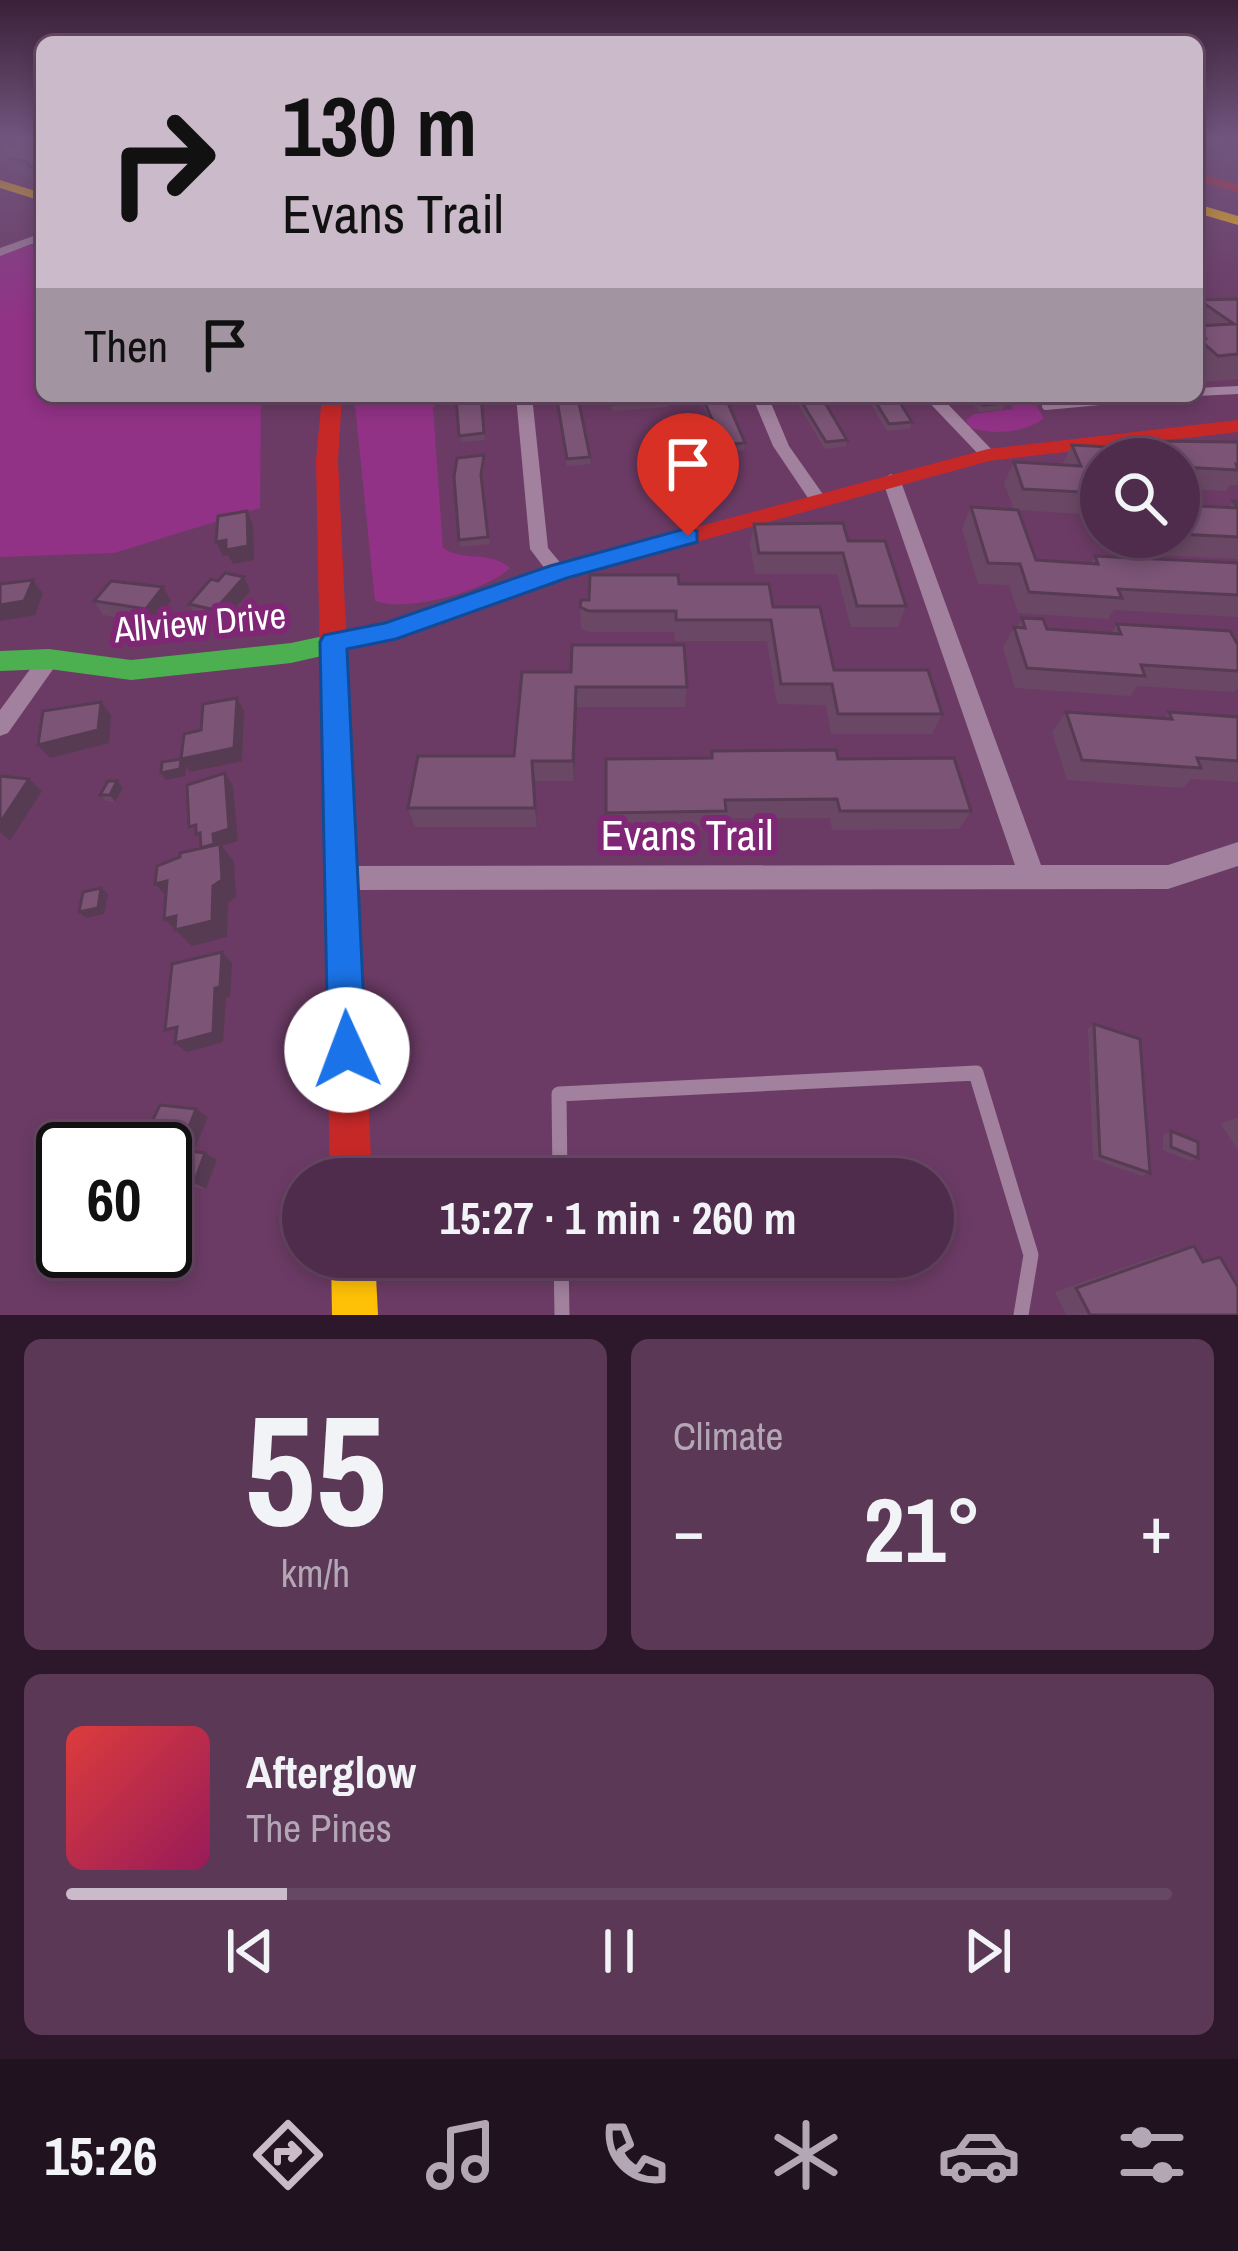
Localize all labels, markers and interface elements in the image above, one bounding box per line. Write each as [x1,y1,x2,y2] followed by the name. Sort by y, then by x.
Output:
[282,69,477,182] text: 130 m
[84,84,240,240] icon: right
[282,177,504,250] text: Evans Trail
[192,312,258,378] icon: arrive
[84,315,168,376] text: Then
[637,413,739,536] pin
[655,431,721,497] icon: arrive
[1080,438,1200,558] map controls
[1080,438,1200,558] button: search
[111,591,288,654] street label: Allview Drive
[601,807,773,863] street label: Evans Trail
[284,987,410,1113] position arrow
[36,1122,192,1278] speed limit sign: 60
[440,1187,796,1248] text: 15:27 · 1 min · 260 m
[244,1364,387,1574] text: 55
[673,1410,783,1462] text: Climate
[863,1469,982,1590] text: 21°
[673,1485,705,1574] text: −
[1140,1485,1172,1574] text: +
[281,1547,350,1599] text: km/h
[246,1741,416,1802] text: Afterglow
[246,1802,392,1854] text: The Pines
[217,1918,283,1984] icon: previous
[586,1918,652,1984] icon: pause
[955,1918,1021,1984] icon: next
[246,2113,330,2197] icon: directions
[419,2113,503,2197] icon: music
[592,2113,676,2197] icon: phone
[764,2113,848,2197] icon: climate
[937,2113,1021,2197] icon: car
[1110,2113,1194,2197] icon: filters
[44,2119,158,2192] text: 15:26

